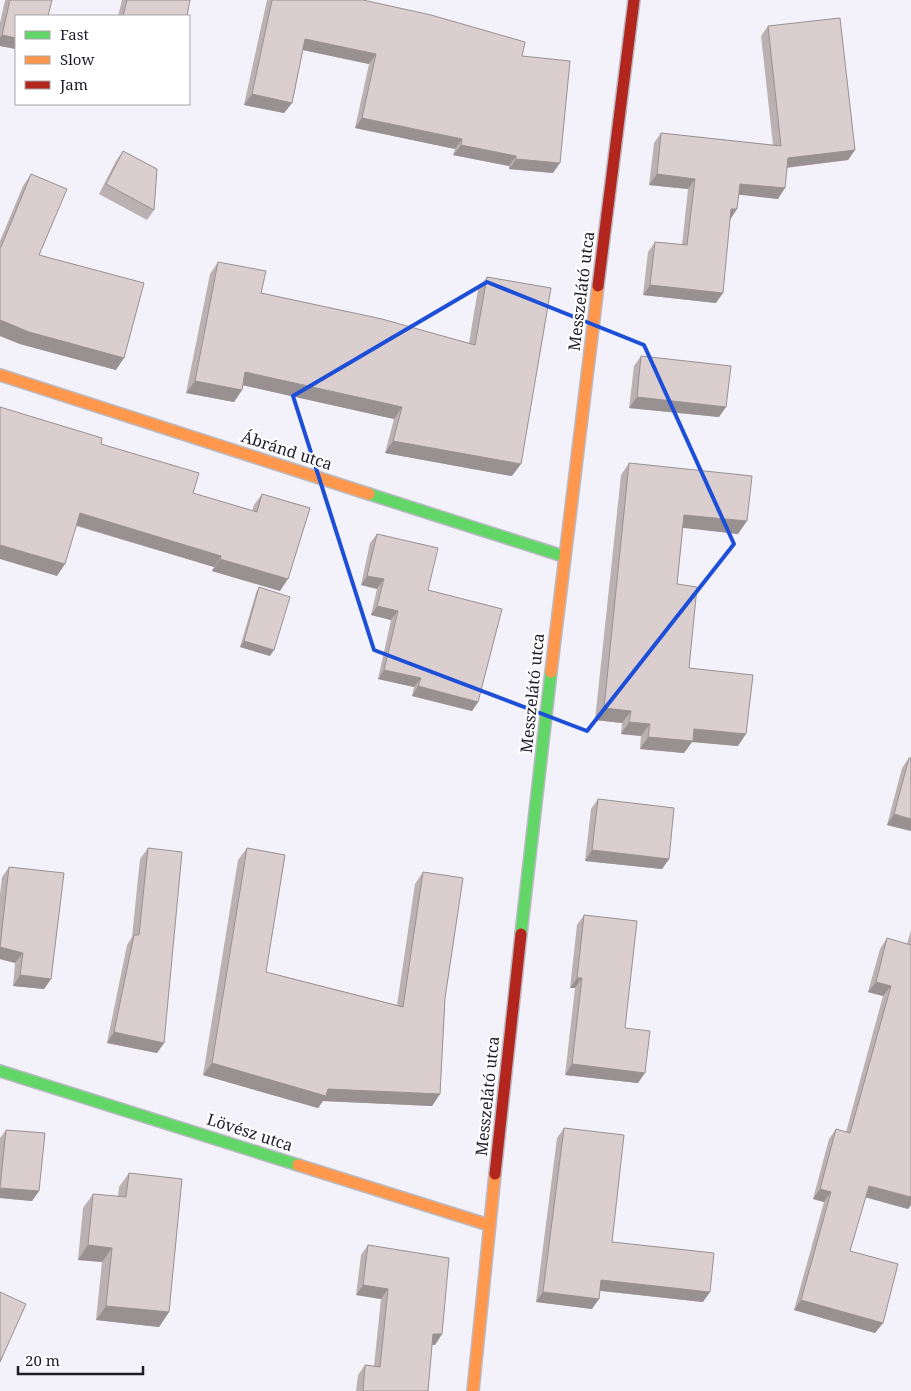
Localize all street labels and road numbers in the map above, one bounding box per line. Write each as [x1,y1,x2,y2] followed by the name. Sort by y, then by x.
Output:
[563,230,599,352] street label: Messzelátó utca
[239,425,335,475] street label: Ábránd utca
[515,632,549,754] street label: Messzelátó utca
[470,1035,504,1157] street label: Messzelátó utca
[204,1108,296,1156] street label: Lövész utca

